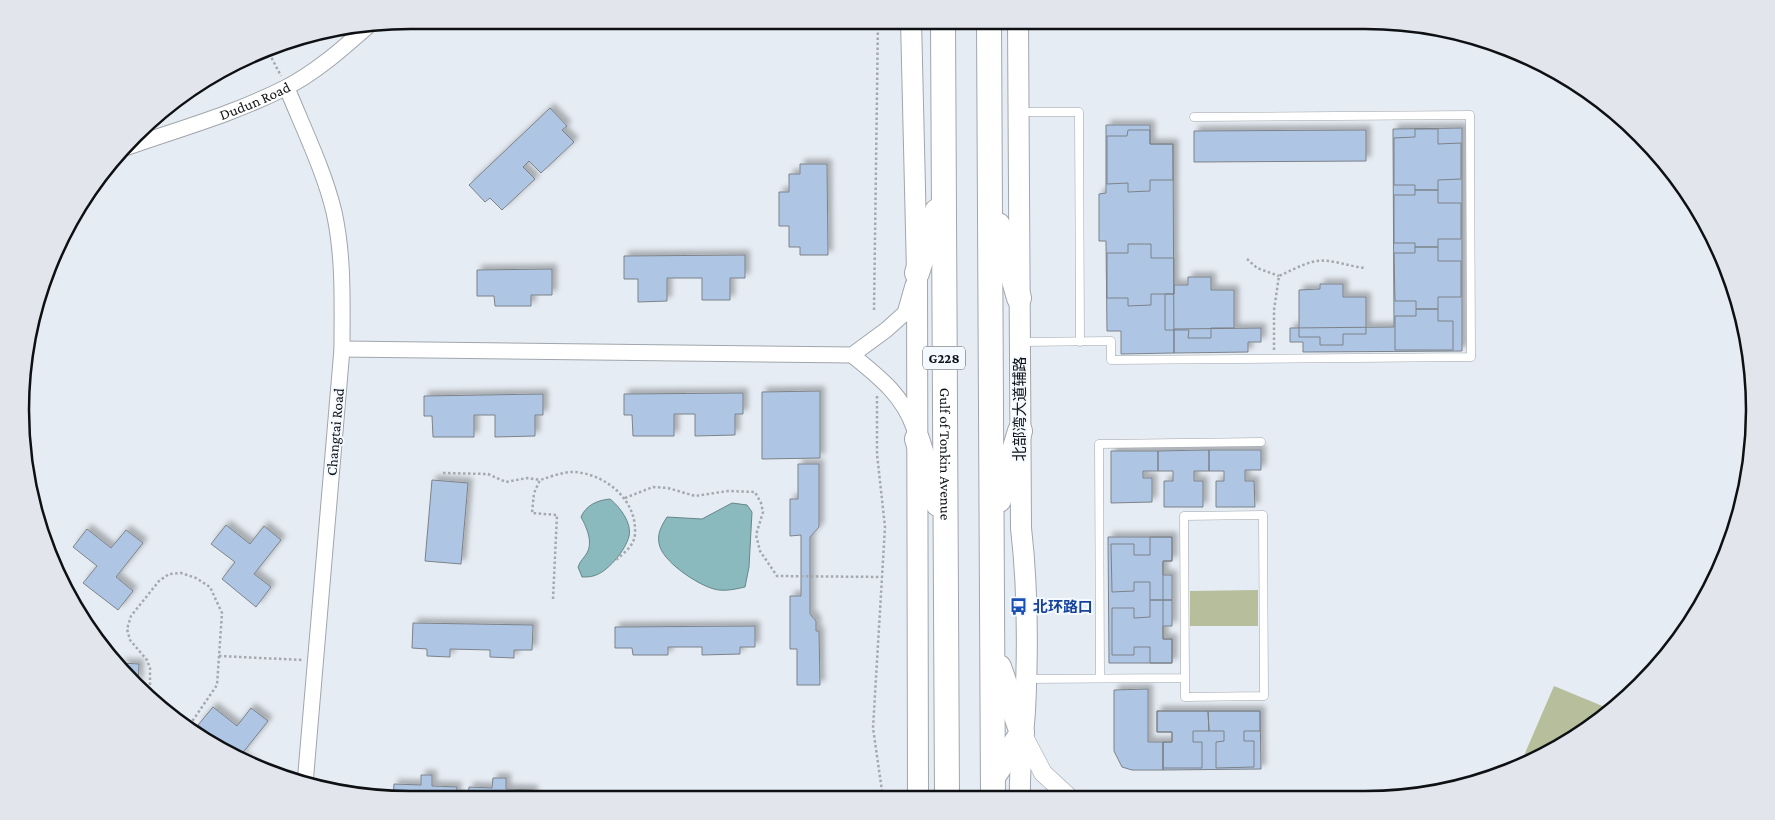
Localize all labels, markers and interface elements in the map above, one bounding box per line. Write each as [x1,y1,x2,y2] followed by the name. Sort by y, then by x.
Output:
[217,79,293,123] street label: Dudun Road
[923,346,965,369] road number: G228
[1011,356,1028,462] street label: 北部湾大道辅路
[323,387,348,477] street label: Changtai Road
[937,388,954,521] street label: Gulf of Tonkin Avenue
[1009,597,1029,617] bus stop icon: 北环路口
[1033,599,1093,615] place label: 北环路口

